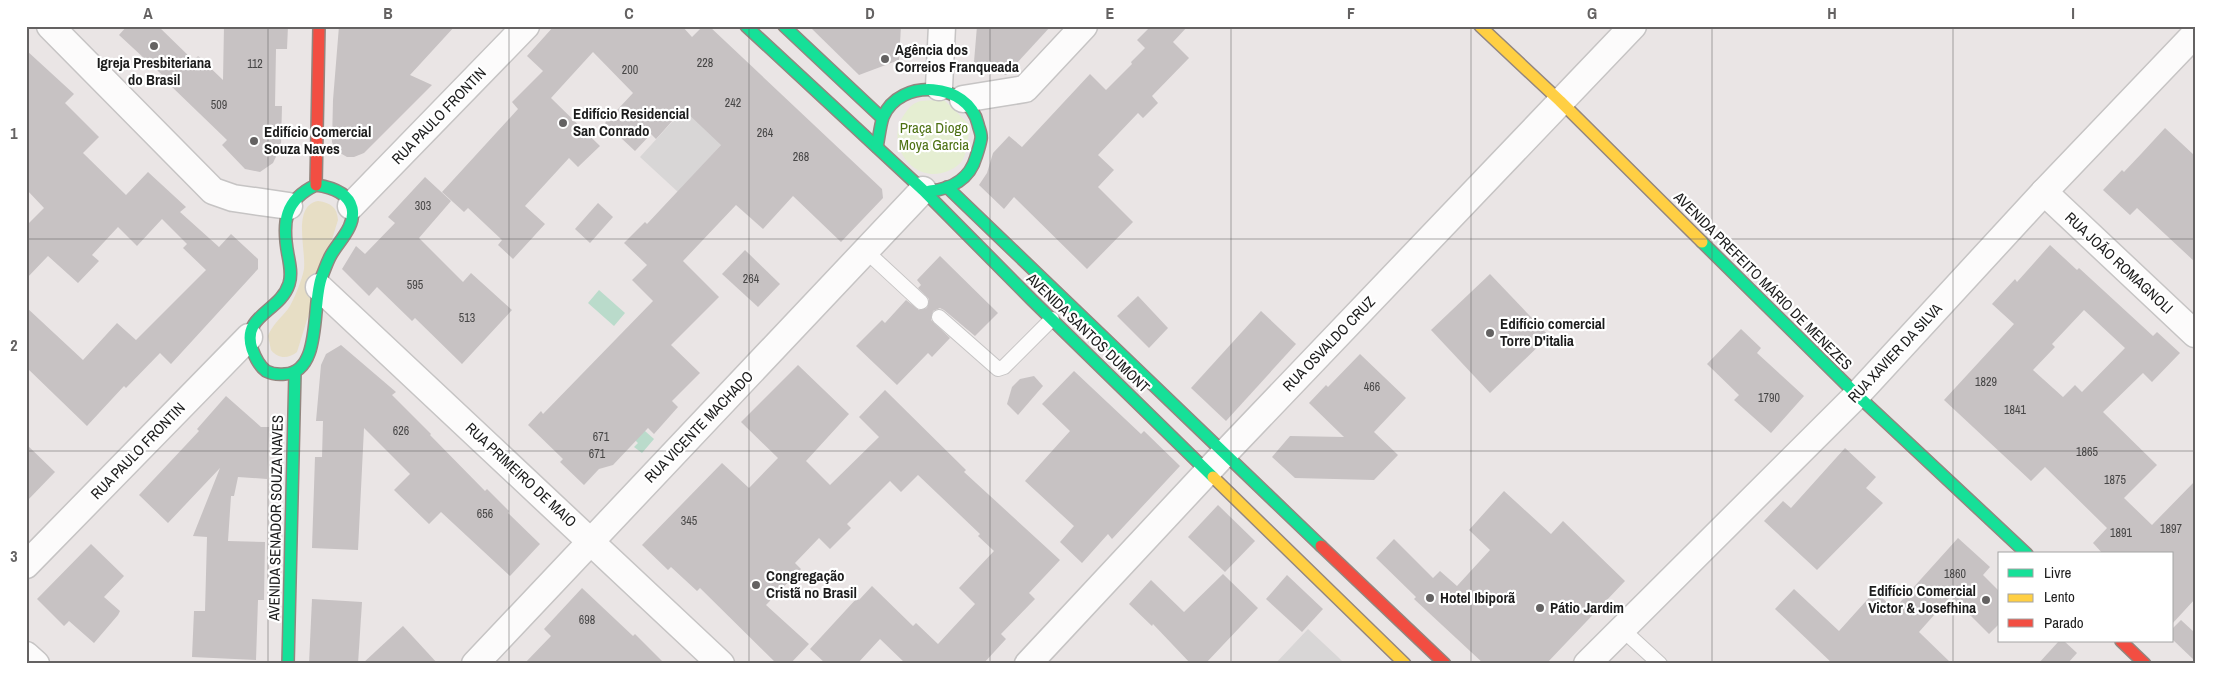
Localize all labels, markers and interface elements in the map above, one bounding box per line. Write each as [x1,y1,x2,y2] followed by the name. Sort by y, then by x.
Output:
[143,2,153,24] text: A
[383,2,393,24] text: B
[624,2,634,24] text: C
[865,2,875,24] text: D
[1106,2,1115,24] text: E
[1347,2,1355,24] text: F
[1587,2,1597,24] text: G
[1827,2,1837,24] text: H
[2071,2,2075,24] text: I
[895,39,1019,77] place label: Agência dos Correios Franqueada
[148,40,160,52] marker: Igreja Presbiteriana do Brasil
[97,52,211,90] place label: Igreja Presbiteriana do Brasil
[879,53,891,65] marker: Agência dos Correios Franqueada
[697,55,713,71] house number: 228
[247,56,263,72] house number: 112
[387,62,491,169] street label: RUA PAULO FRONTIN
[622,62,638,78] house number: 200
[725,95,741,111] house number: 242
[211,97,227,113] house number: 509
[573,103,689,141] place label: Edifício Residencial San Conrado
[557,117,569,129] marker: Edifício Residencial San Conrado
[899,117,969,155] park label: Praça Diogo Moya Garcia
[264,121,371,159] place label: Edifício Comercial Souza Naves
[10,122,18,144] text: 1
[757,125,774,141] house number: 264
[248,135,260,147] marker: Edifício Comercial Souza Naves
[793,149,809,165] house number: 268
[1669,186,1857,374] street label: AVENIDA PREFEITO MÁRIO DE MENEZES
[415,198,431,214] house number: 303
[2061,207,2178,318] street label: RUA JOÃO ROMAGNOLI
[1021,268,1155,397] street label: AVENIDA SANTOS DUMONT
[743,271,760,287] house number: 264
[407,277,424,293] house number: 595
[1278,291,1380,396] street label: RUA OSVALDO CRUZ
[1843,298,1947,407] street label: RUA XAVIER DA SILVA
[459,310,475,326] house number: 513
[1500,313,1605,351] place label: Edifício comercial Torre D'italia
[1484,327,1496,339] marker: Edifício comercial Torre D'italia
[10,334,18,356] text: 2
[640,366,758,487] street label: RUA VICENTE MACHADO
[1975,374,1997,390] house number: 1829
[1364,379,1380,395] house number: 466
[1758,390,1780,406] house number: 1790
[86,397,190,504] street label: RUA PAULO FRONTIN
[2004,402,2026,418] house number: 1841
[263,415,288,622] street label: AVENIDA SENADOR SOUZA NAVES
[461,418,581,532] street label: RUA PRIMEIRO DE MAIO
[393,423,409,439] house number: 626
[593,429,610,445] house number: 671
[2076,444,2098,460] house number: 1865
[589,446,606,462] house number: 671
[2104,472,2126,488] house number: 1875
[477,506,493,522] house number: 656
[681,513,698,529] house number: 345
[2160,521,2182,537] house number: 1897
[2110,525,2132,541] house number: 1891
[10,545,18,567] text: 3
[1998,552,2174,642] legend
[2044,562,2072,583] text: Livre
[766,565,857,603] place label: Congregação Cristã no Brasil
[1944,566,1966,582] house number: 1860
[750,579,762,591] marker: Congregação Cristã no Brasil
[1868,580,1976,618] place label: Edifício Comercial Victor & Josefhina
[2044,586,2075,607] text: Lento
[1440,587,1515,608] place label: Hotel Ibiporã
[1424,592,1436,604] marker: Hotel Ibiporã
[1980,594,1992,606] marker: Edifício Comercial Victor & Josefhina
[1550,597,1624,618] place label: Pátio Jardim
[1534,602,1546,614] marker: Pátio Jardim
[579,612,595,628] house number: 698
[2044,612,2084,633] text: Parado

